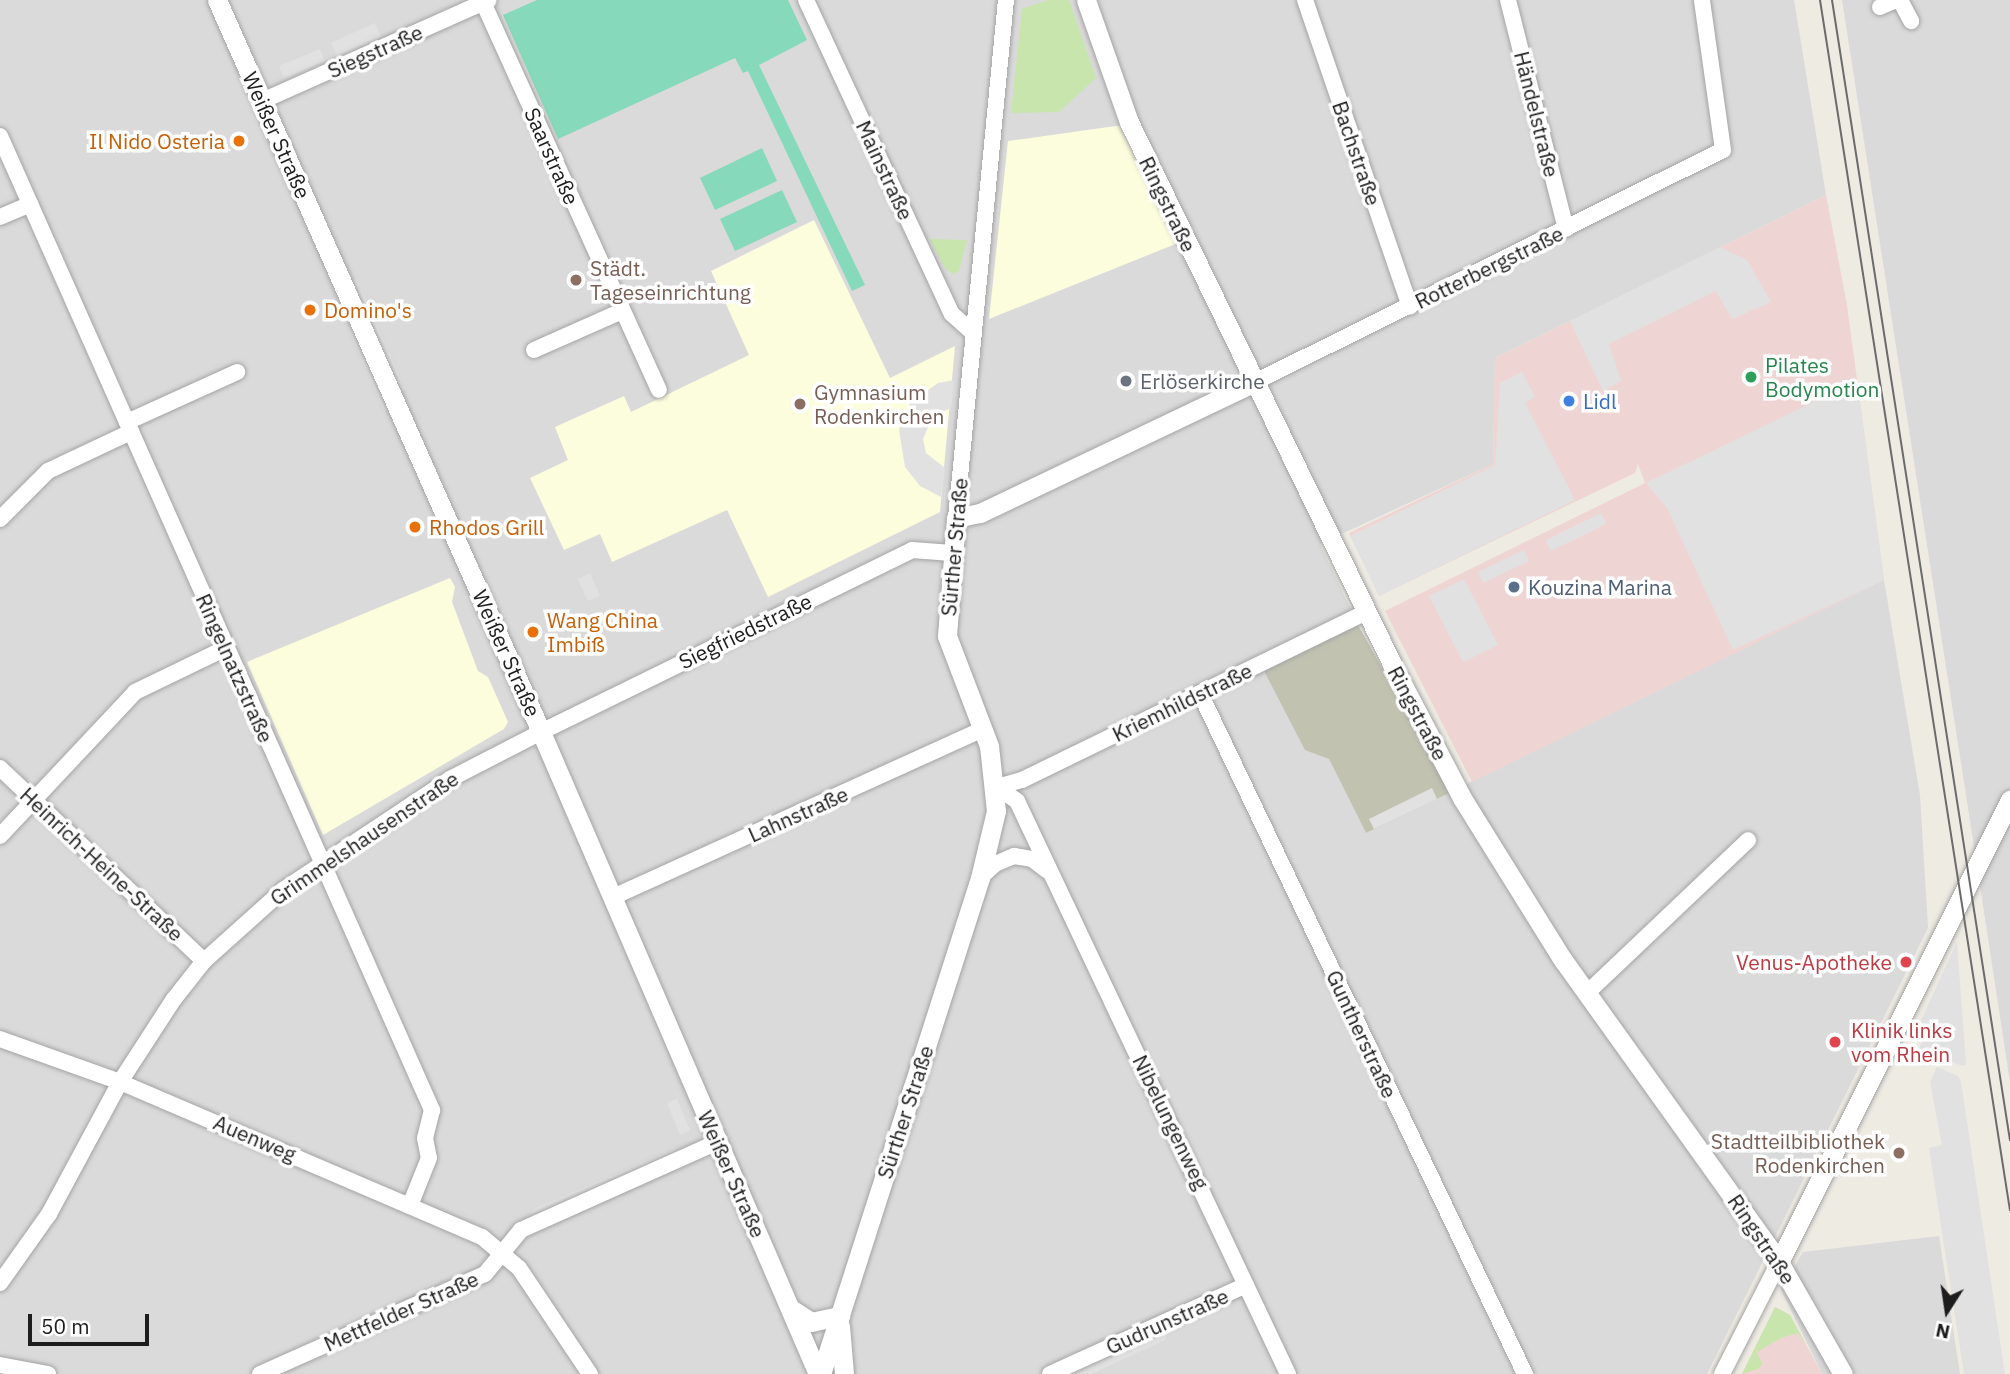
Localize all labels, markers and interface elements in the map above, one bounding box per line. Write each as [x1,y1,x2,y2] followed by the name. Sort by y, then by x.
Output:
[324,19,426,83] street label: Siegstraße
[1509,49,1565,179] street label: Händelstraße
[238,68,316,202] street label: Weißer Straße
[1327,98,1387,208] street label: Bachstraße
[519,104,585,208] street label: Saarstraße
[851,116,919,224] street label: Mainstraße
[89,128,225,154] place label: Il Nido Osteria
[231,133,247,149] marker: Il Nido Osteria
[1134,152,1202,256] street label: Ringstraße
[1411,220,1567,314] street label: Rotterbergstraße
[590,255,751,305] place label: Städt. Tageseinrichtung
[568,272,584,288] marker: Städt. Tageseinrichtung
[324,297,412,323] place label: Domino's
[302,302,318,318] marker: Domino's
[1765,352,1880,402] place label: Pilates Bodymotion
[1140,368,1265,394] place label: Erlöserkirche
[1743,369,1759,385] marker: Pilates Bodymotion
[1118,373,1134,389] marker: Erlöserkirche
[814,379,944,429] place label: Gymnasium Rodenkirchen
[1583,388,1617,414] place label: Lidl
[1561,393,1577,409] marker: Lidl
[792,396,808,412] marker: Gymnasium Rodenkirchen
[935,477,973,617] street label: Sürther Straße
[429,514,544,540] place label: Rhodos Grill
[407,519,423,535] marker: Rhodos Grill
[1528,574,1672,600] place label: Kouzina Marina
[1506,579,1522,595] marker: Kouzina Marina
[468,586,546,720] street label: Weißer Straße
[674,588,816,674] street label: Siegfriedstraße
[191,590,279,746] street label: Ringelnatzstraße
[547,607,658,657] place label: Wang China Imbiß
[525,624,541,640] marker: Wang China Imbiß
[1108,657,1256,747] street label: Kriemhildstraße
[1383,662,1453,764] street label: Ringstraße
[265,766,463,910] street label: Grimmelshausenstraße
[744,781,852,847] street label: Lahnstraße
[15,782,189,946] street label: Heinrich-Heine-Straße
[1736,949,1892,975] place label: Venus-Apotheke
[1898,954,1914,970] marker: Venus-Apotheke
[1321,966,1403,1102] street label: Guntherstraße
[1851,1017,1952,1067] place label: Klinik links vom Rhein
[1825,1032,1845,1052] marker: Klinik links vom Rhein
[872,1042,938,1182] street label: Sürther Straße
[1128,1051,1214,1193] street label: Nibelungenweg
[693,1107,771,1241] street label: Weißer Straße
[210,1109,300,1167] street label: Auenweg
[1711,1128,1885,1178] place label: Stadtteilbibliothek Rodenkirchen
[1891,1145,1907,1161] marker: Stadtteilbibliothek Rodenkirchen
[1723,1189,1801,1289] street label: Ringstraße
[320,1266,482,1356] street label: Mettfelder Straße
[1912,1276,1982,1346] north arrow
[1102,1283,1232,1359] street label: Gudrunstraße
[32,1300,152,1344] scale bar
[41,1312,90,1340] text: 50 m
[1933,1318,1952,1345] text: N

